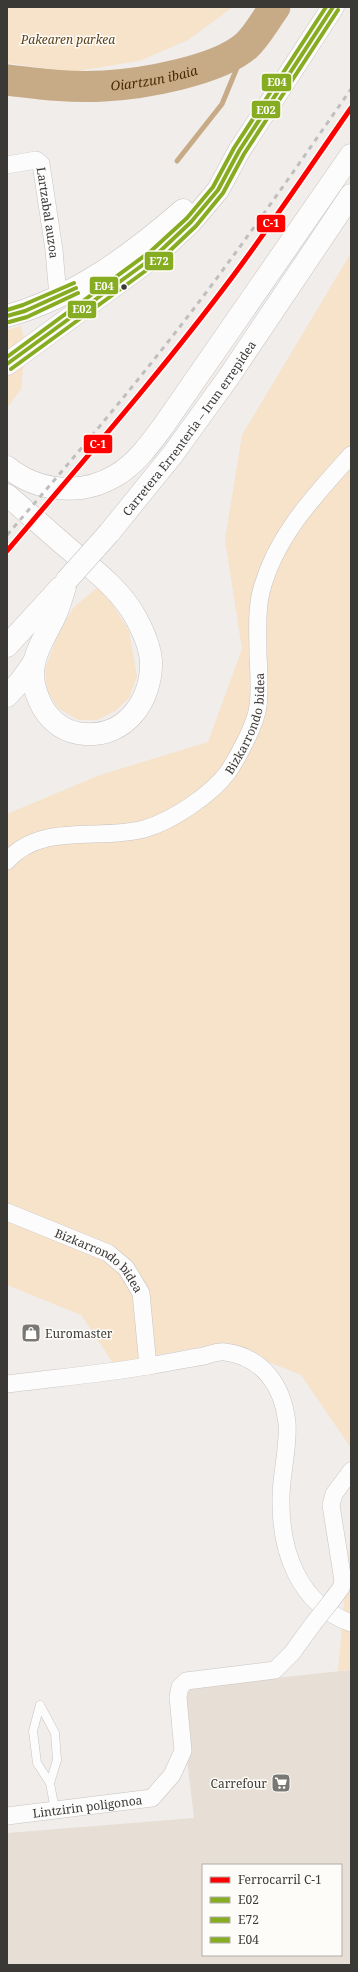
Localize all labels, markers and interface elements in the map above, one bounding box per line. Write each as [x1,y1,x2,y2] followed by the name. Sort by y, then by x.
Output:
[20,31,115,48] park label: Pakearen parkea
[110,61,200,95] water label: Oiartzun ibaia
[261,73,292,92] line badge: E04
[267,74,287,89] text: E04
[251,100,281,119] line badge: E02
[256,102,276,117] text: E02
[33,166,63,259] street label: Lartzabal auzoa
[256,214,286,233] line badge: C-1
[263,215,279,230] text: C-1
[144,251,174,271] line badge: E72
[149,253,169,268] text: E72
[89,276,119,295] line badge: E04
[94,278,114,293] text: E04
[119,282,129,292] unlabelled marker
[67,300,97,319] line badge: E02
[72,301,92,316] text: E02
[118,337,260,519] street label: Carretera Errenteria – Irun errepidea
[83,434,113,454] line badge: C-1
[90,436,106,451] text: C-1
[220,672,268,777] street label: Bizkarrondo bidea
[53,1224,147,1296] street label: Bizkarrondo bidea
[20,1322,42,1344] shop icon: Euromaster
[45,1325,113,1342] place label: Euromaster
[270,1772,292,1794] supermarket icon: Carrefour
[211,1775,267,1792] place label: Carrefour
[32,1791,143,1821] street label: Lintzirin poligonoa
[202,1864,342,1956] legend
[238,1871,322,1888] text: Ferrocarril C-1
[238,1891,259,1908] text: E02
[238,1911,259,1928] text: E72
[238,1931,259,1948] text: E04

